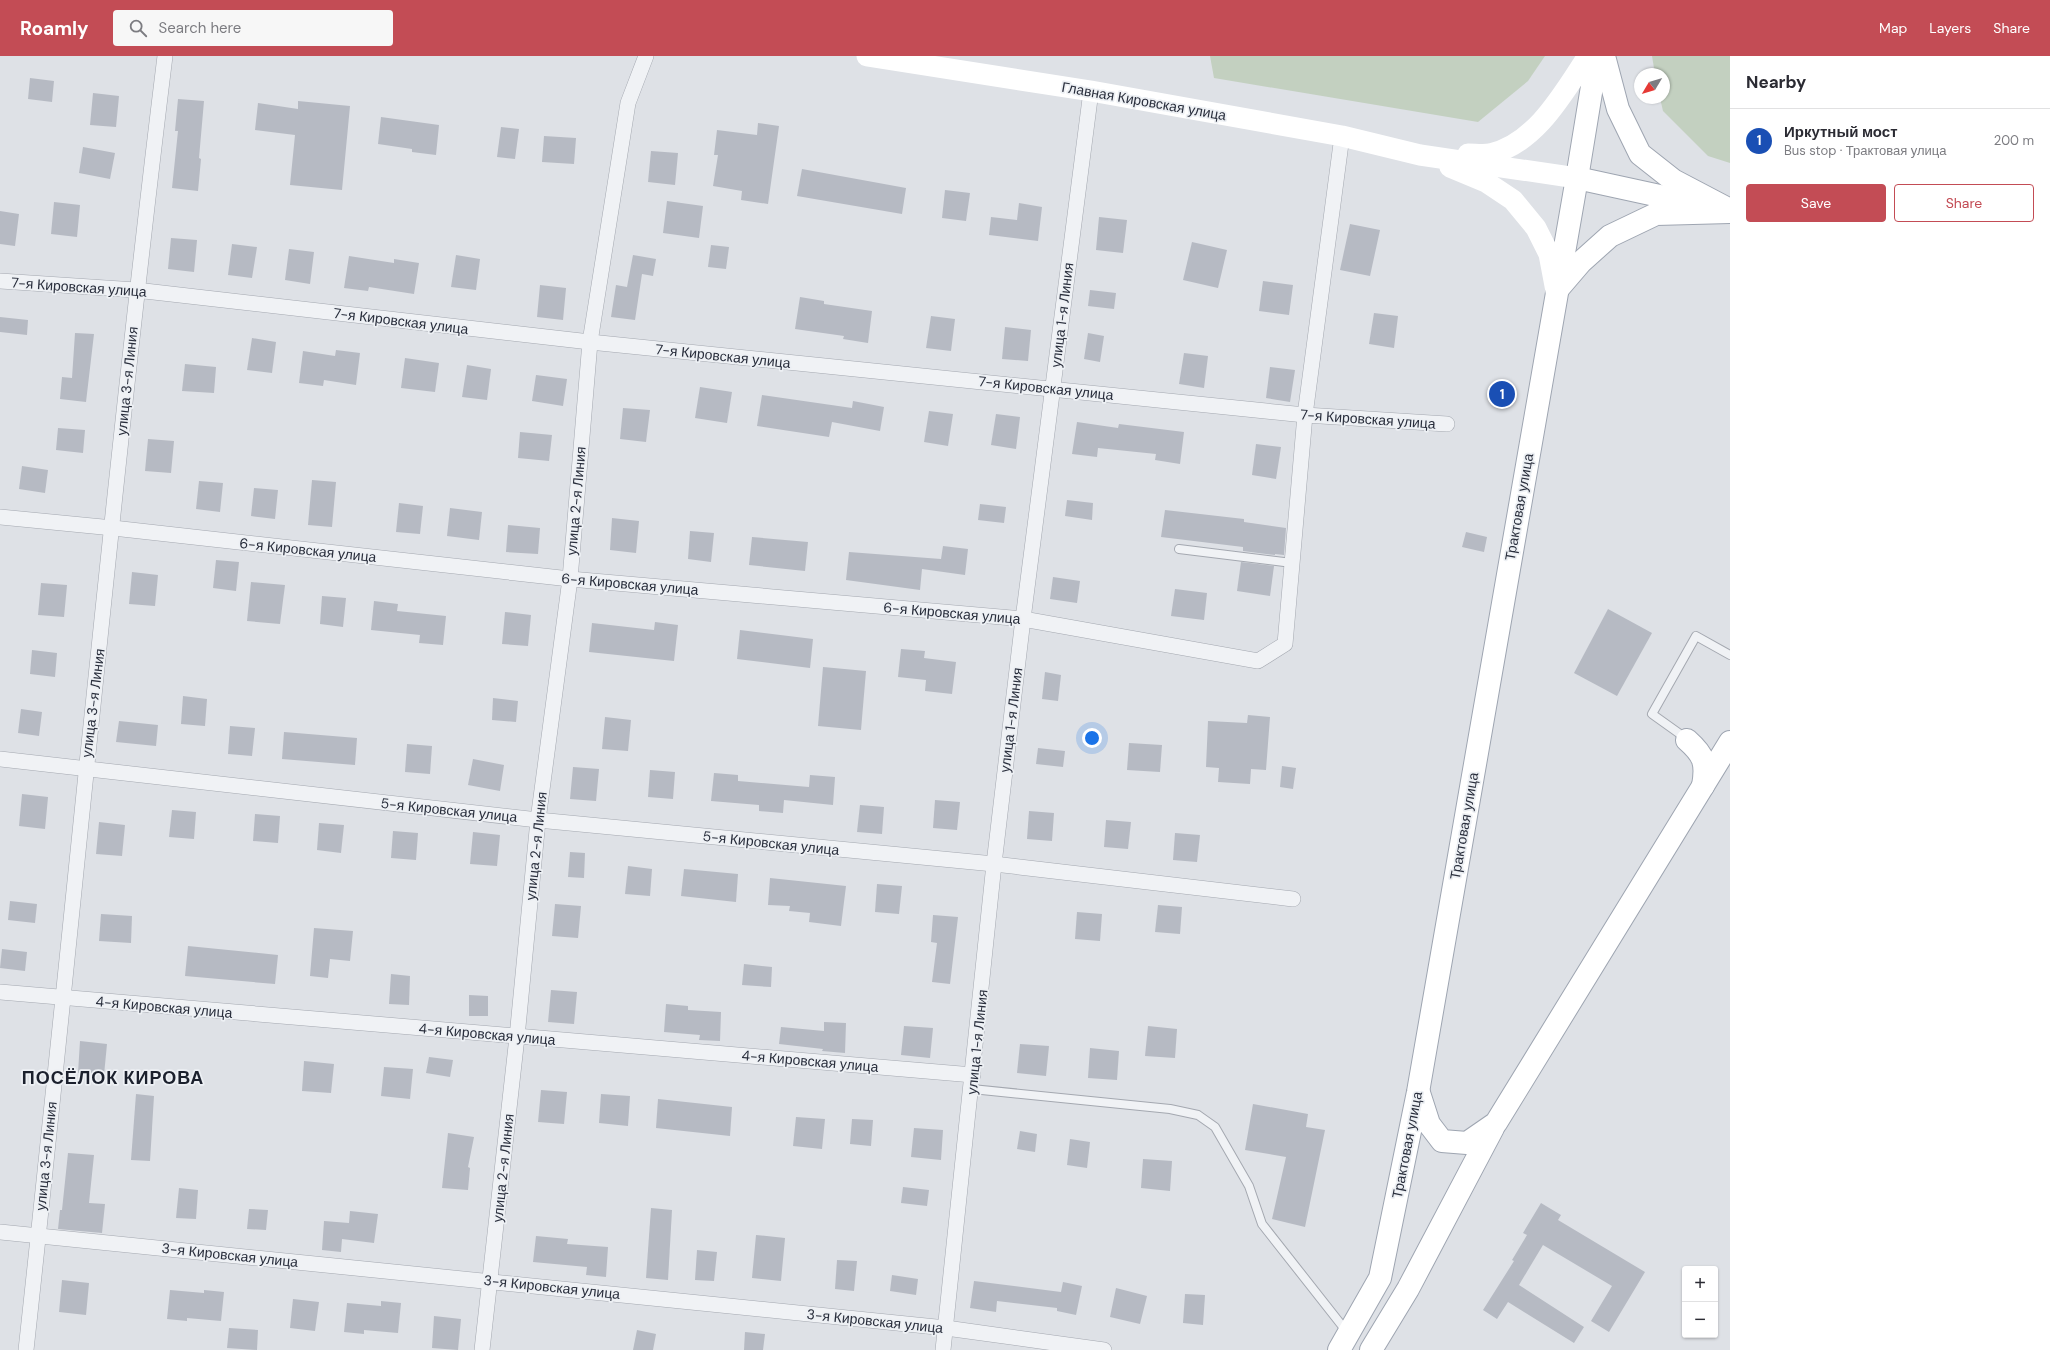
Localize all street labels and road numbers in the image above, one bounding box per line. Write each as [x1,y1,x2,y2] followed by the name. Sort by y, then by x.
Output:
[1060,78,1228,124] street label: Главная Кировская улица
[1047,261,1077,369] street label: улица 1-я Линия
[11,273,148,301] street label: 7-я Кировская улица
[333,304,470,338] street label: 7-я Кировская улица
[112,326,142,436] street label: улица 3-я Линия
[655,340,792,372] street label: 7-я Кировская улица
[978,372,1115,404] street label: 7-я Кировская улица
[1300,405,1437,433] street label: 7-я Кировская улица
[562,446,590,556] street label: улица 2-я Линия
[1501,452,1537,562] street label: Трактовая улица
[239,534,378,566] street label: 6-я Кировская улица
[561,569,699,599] street label: 6-я Кировская улица
[883,598,1021,628] street label: 6-я Кировская улица
[77,648,109,758] street label: улица 3-я Линия
[996,666,1026,774] street label: улица 1-я Линия
[1446,771,1482,881] street label: Трактовая улица
[521,791,551,901] street label: улица 2-я Линия
[380,794,518,826] street label: 5-я Кировская улица
[702,827,840,859] street label: 5-я Кировская улица
[963,989,991,1095] street label: улица 1-я Линия
[95,992,233,1022] street label: 4-я Кировская улица
[418,1019,556,1049] street label: 4-я Кировская улица
[741,1046,879,1076] street label: 4-я Кировская улица
[1388,1090,1426,1200] street label: Трактовая улица
[31,1101,61,1211] street label: улица 3-я Линия
[488,1113,518,1223] street label: улица 2-я Линия
[161,1239,299,1271] street label: 3-я Кировская улица
[483,1271,621,1303] street label: 3-я Кировская улица
[806,1305,944,1337] street label: 3-я Кировская улица

